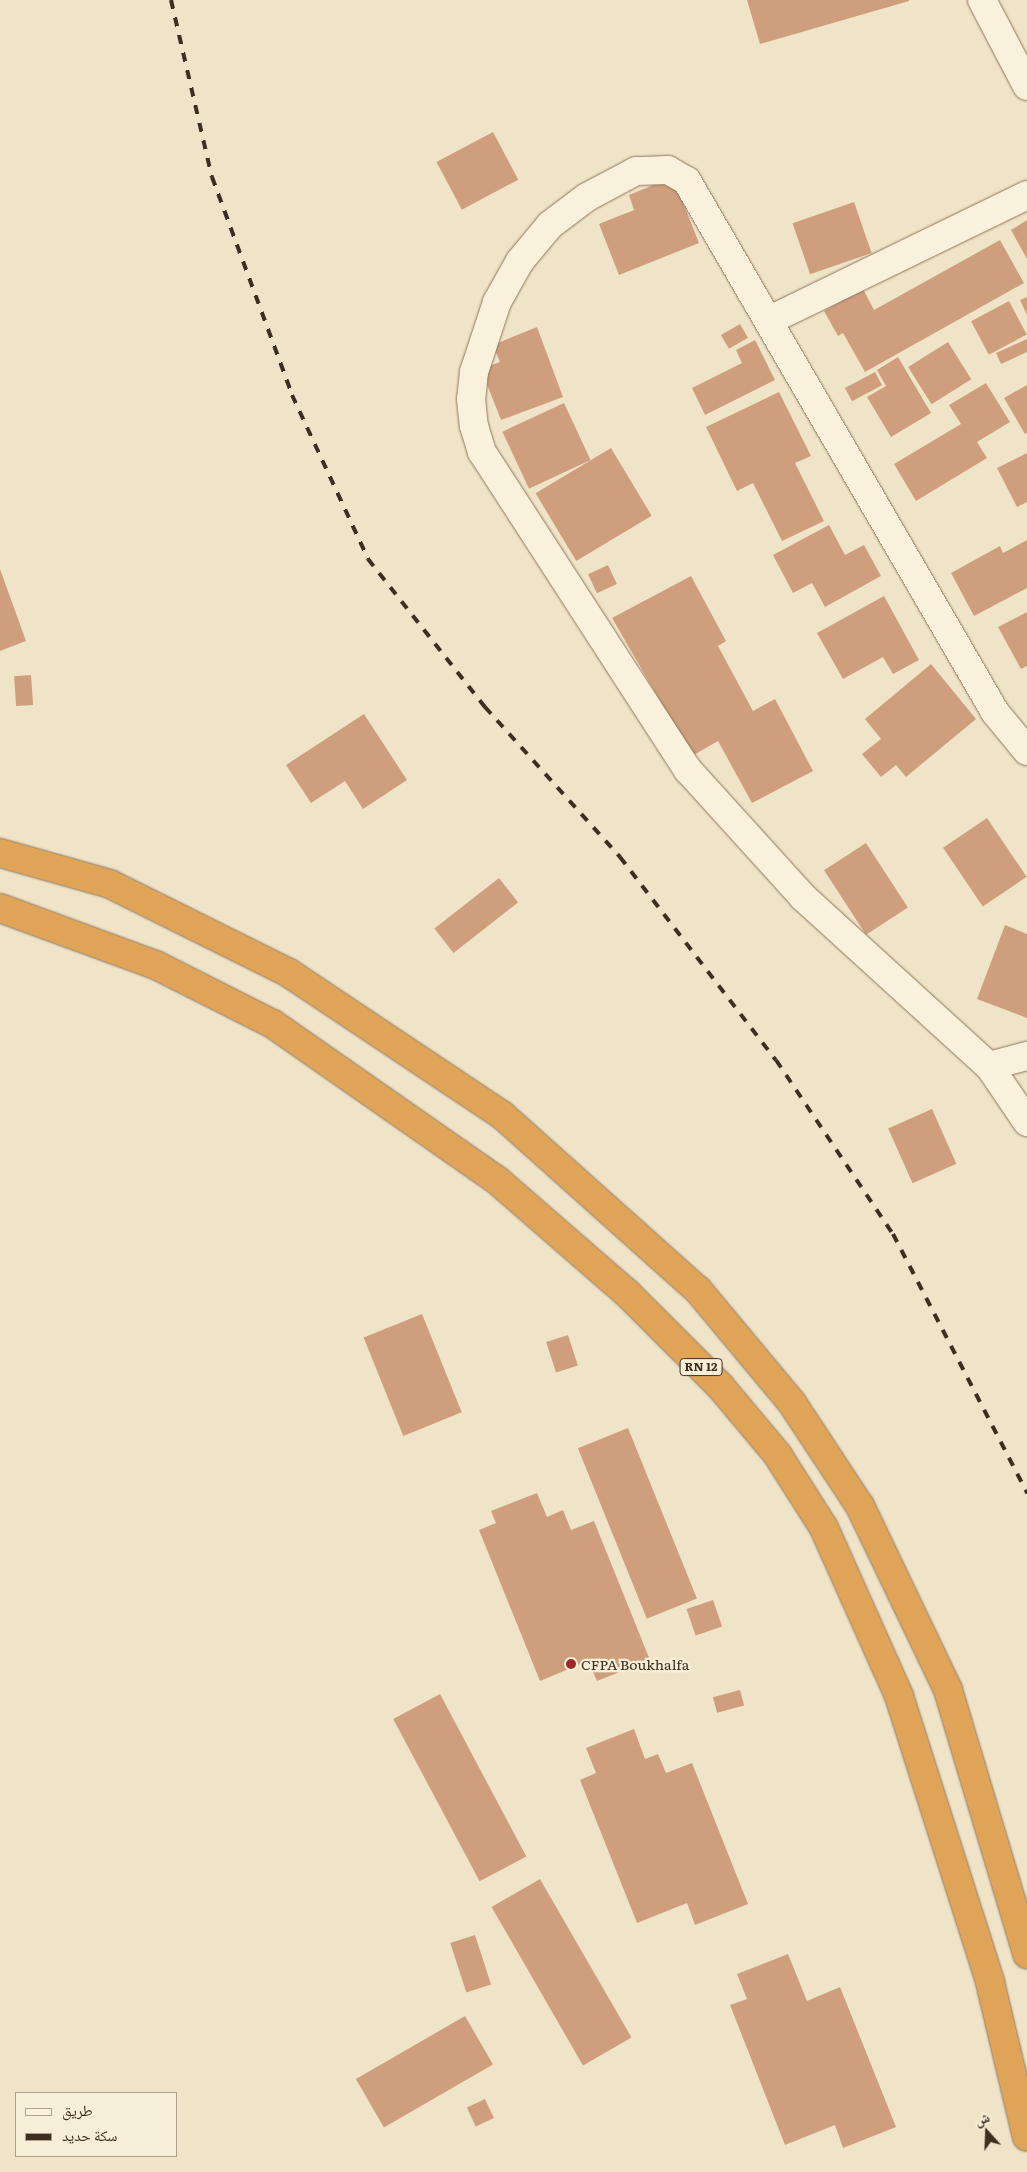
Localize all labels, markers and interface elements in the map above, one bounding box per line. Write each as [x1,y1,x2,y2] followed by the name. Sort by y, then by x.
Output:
[678,1358,724,1376] road number: RN 12
[581,1656,689,1672] place label: CFPA Boukhalfa
[565,1658,577,1670] marker: CFPA Boukhalfa
[15,2092,178,2157] legend
[62,2098,93,2121] text: طريق
[971,2106,992,2130] text: ش
[962,2107,1012,2157] north arrow
[62,2123,117,2146] text: سكة حديد

